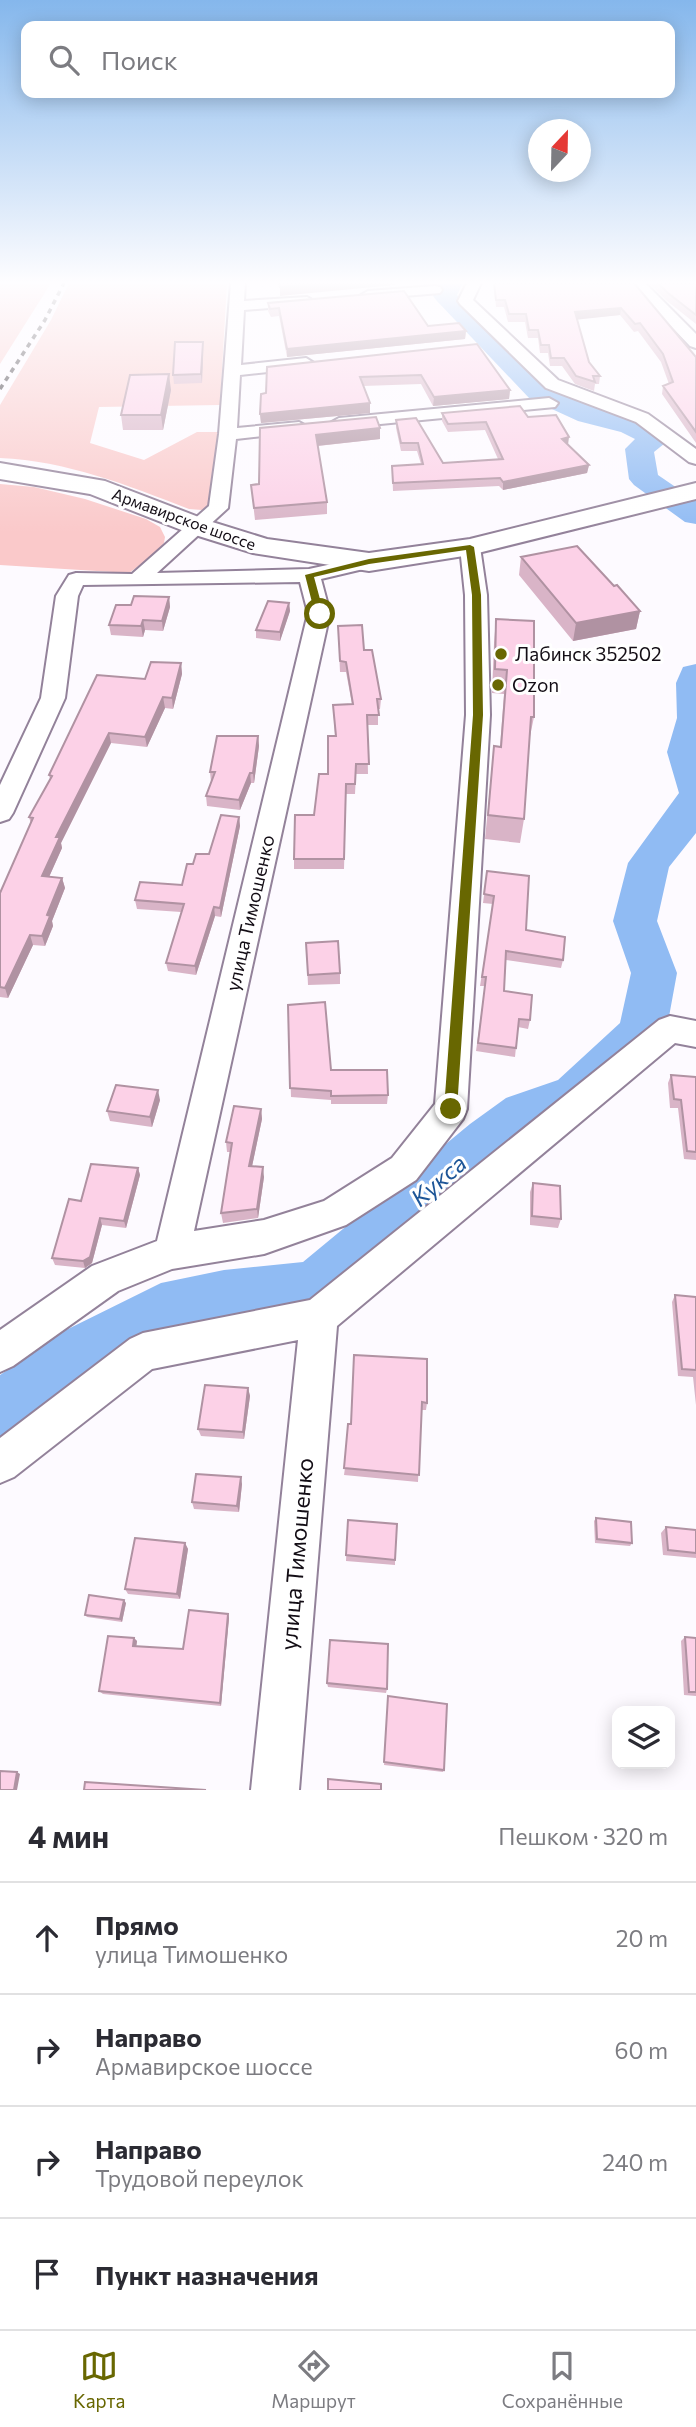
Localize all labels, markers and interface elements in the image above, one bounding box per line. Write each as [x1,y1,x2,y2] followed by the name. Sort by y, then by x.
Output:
[21,21,675,98] search box
[45,41,83,79] icon: search
[101,44,178,75] text: Поиск
[528,119,591,182] north arrow
[110,484,259,553] street label: Армавирское шоссе
[304,598,335,629] route start
[515,642,662,665] place label: Лабинск 352502
[493,646,509,662] marker: Лабинск 352502
[512,673,559,696] place label: Ozon
[490,677,506,693] marker: Ozon
[220,833,279,993] street label: улица Тимошенко
[435,1093,466,1124] route end
[404,1148,472,1212] water label: Кукса
[274,1456,318,1651] street label: улица Тимошенко
[612,1706,675,1769] map controls
[612,1706,675,1769] button: layers
[28,1817,109,1854] text: 4 мин
[498,1822,668,1850] text: Пешком · 320 m
[95,1909,179,1940] text: Прямо
[28,1919,66,1957] icon: ahead
[616,1924,668,1952] text: 20 m
[95,1940,288,1968] text: улица Тимошенко
[95,2021,202,2052] text: Направо
[28,2031,66,2069] icon: right
[615,2036,668,2064] text: 60 m
[95,2052,313,2080] text: Армавирское шоссе
[95,2133,202,2164] text: Направо
[28,2143,66,2181] icon: right
[602,2148,668,2176] text: 240 m
[95,2164,304,2192] text: Трудовой переулок
[28,2255,66,2293] icon: arrive
[95,2259,319,2290] text: Пункт назначения
[73,2347,125,2412] tab: Карта
[271,2347,356,2412] tab: Маршрут
[502,2347,623,2412] tab: Сохранённые

